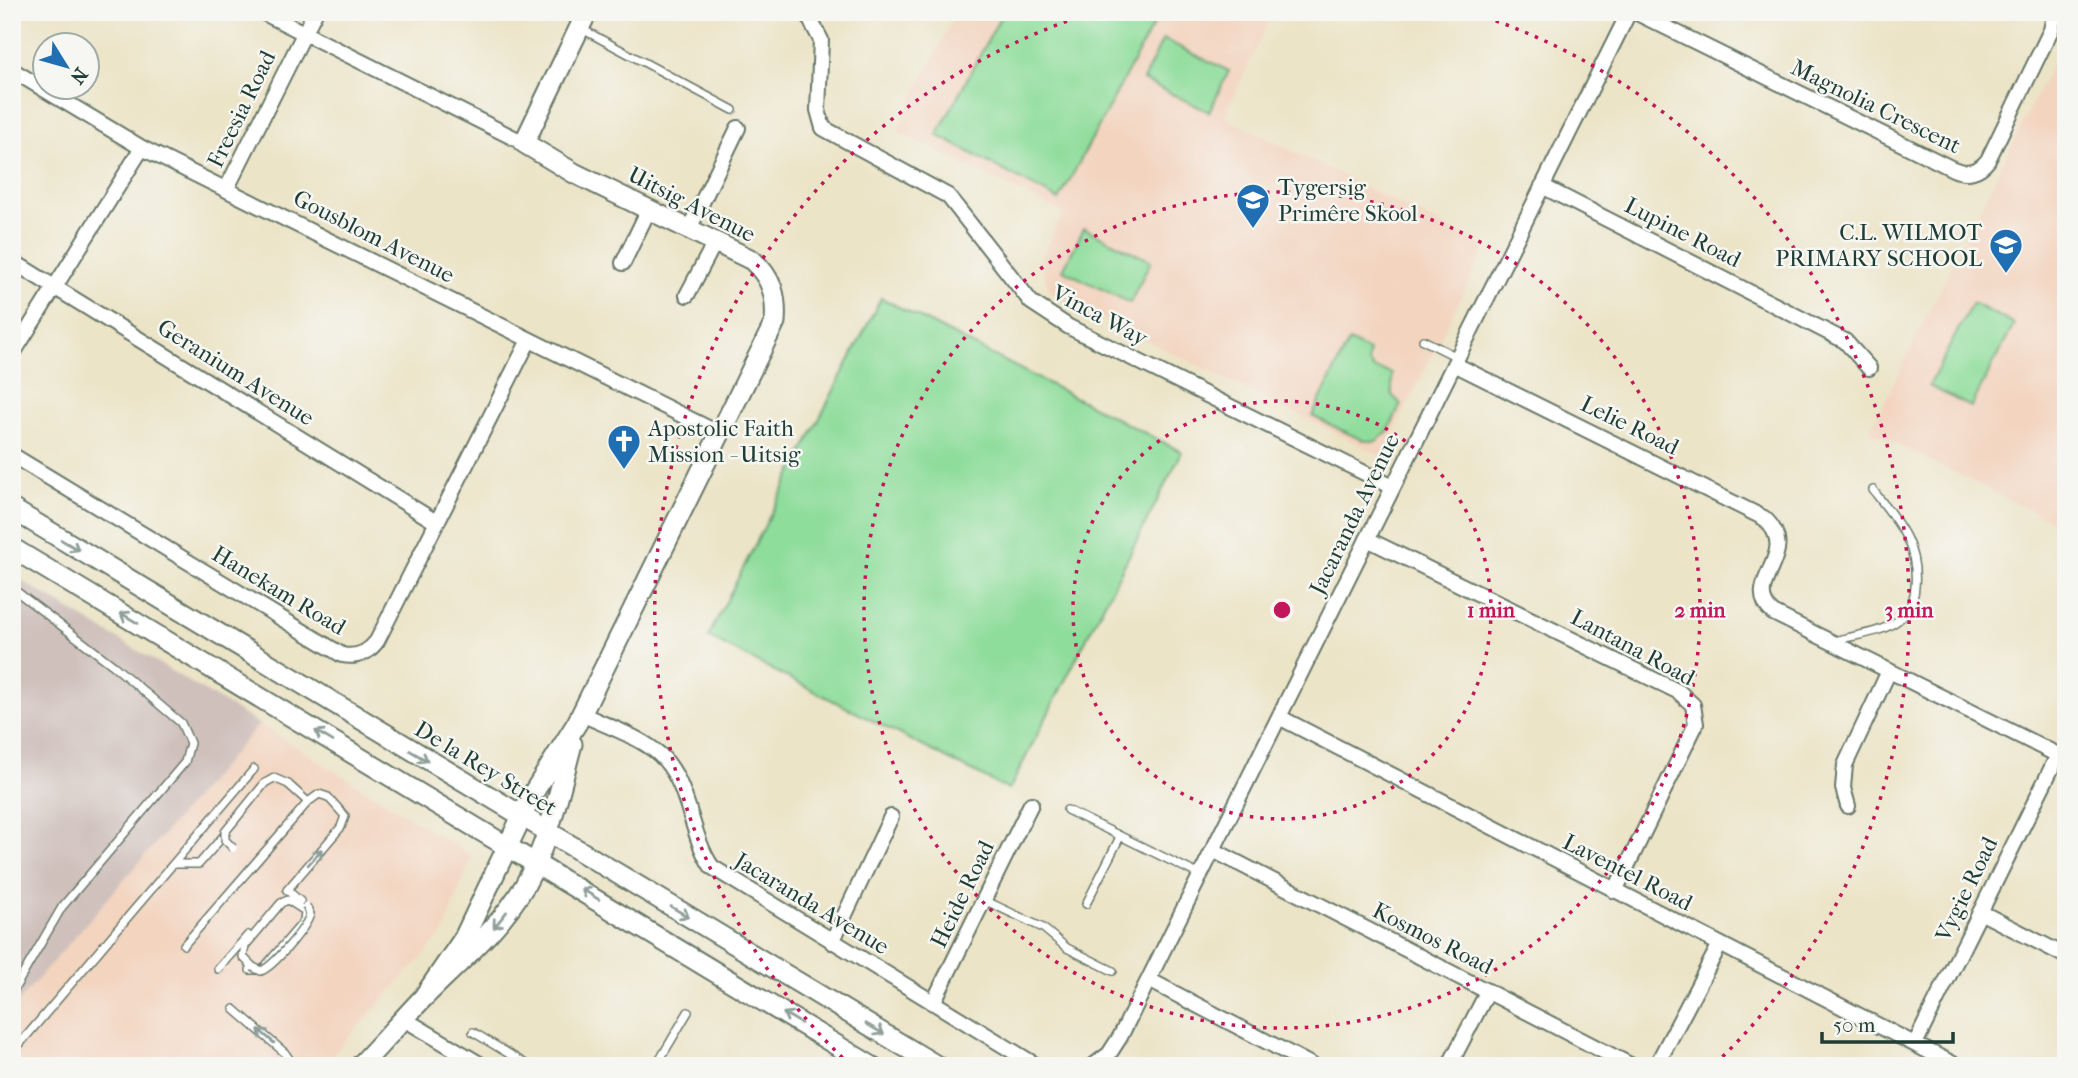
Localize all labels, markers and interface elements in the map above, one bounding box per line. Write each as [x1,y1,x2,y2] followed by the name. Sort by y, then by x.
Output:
[32,32,102,102] north arrow
[202,46,282,172] street label: Freesia Road
[1787,54,1965,159] street label: Magnolia Crescent
[65,63,92,88] text: N
[624,161,760,248] street label: Uitsig Avenue
[1278,174,1418,227] place label: Tygersig Primêre Skool
[1234,181,1272,230] school or university icon: Tygersig Primêre Skool
[289,184,459,289] street label: Gousblom Avenue
[1620,192,1746,273] street label: Lupine Road
[1775,219,1982,272] place label: C.L. WILMOT PRIMARY SCHOOL
[1987,226,2025,275] school or university icon: C.L. WILMOT PRIMARY SCHOOL
[1047,279,1153,352] street label: Vinca Way
[153,313,319,431] street label: Geranium Avenue
[1576,390,1684,461] street label: Lelie Road
[647,415,801,468] place label: Apostolic Faith Mission - Uitsig
[605,422,643,471] church icon: Apostolic Faith Mission - Uitsig
[1303,429,1405,601] street label: Jacaranda Avenue
[60,538,80,552] one-way arrow
[207,540,351,641] street label: Hanekam Road
[1270,598,1294,622] centre of rings
[1467,598,1516,622] text: 1 min
[1674,598,1726,622] text: 2 min
[1885,598,1934,622] text: 3 min
[1566,603,1700,692] street label: Lantana Road
[120,611,140,625] one-way arrow
[410,715,562,821] street label: De la Rey Street
[315,728,335,742] one-way arrow
[409,749,429,763] one-way arrow
[1558,828,1697,917] street label: Laventel Road
[1929,832,2004,947] street label: Vygie Road
[925,836,1000,952] street label: Heide Road
[728,846,894,960] street label: Jacaranda Avenue
[307,848,323,866] one-way arrow
[580,887,600,901] one-way arrow
[1368,896,1498,981] street label: Kosmos Road
[669,905,689,919] one-way arrow
[492,910,508,928] one-way arrow
[1822,1001,1954,1045] scale bar
[782,1011,802,1025] one-way arrow
[1833,1013,1876,1037] text: 50 m
[864,1022,884,1036] one-way arrow
[257,1028,275,1044] one-way arrow

